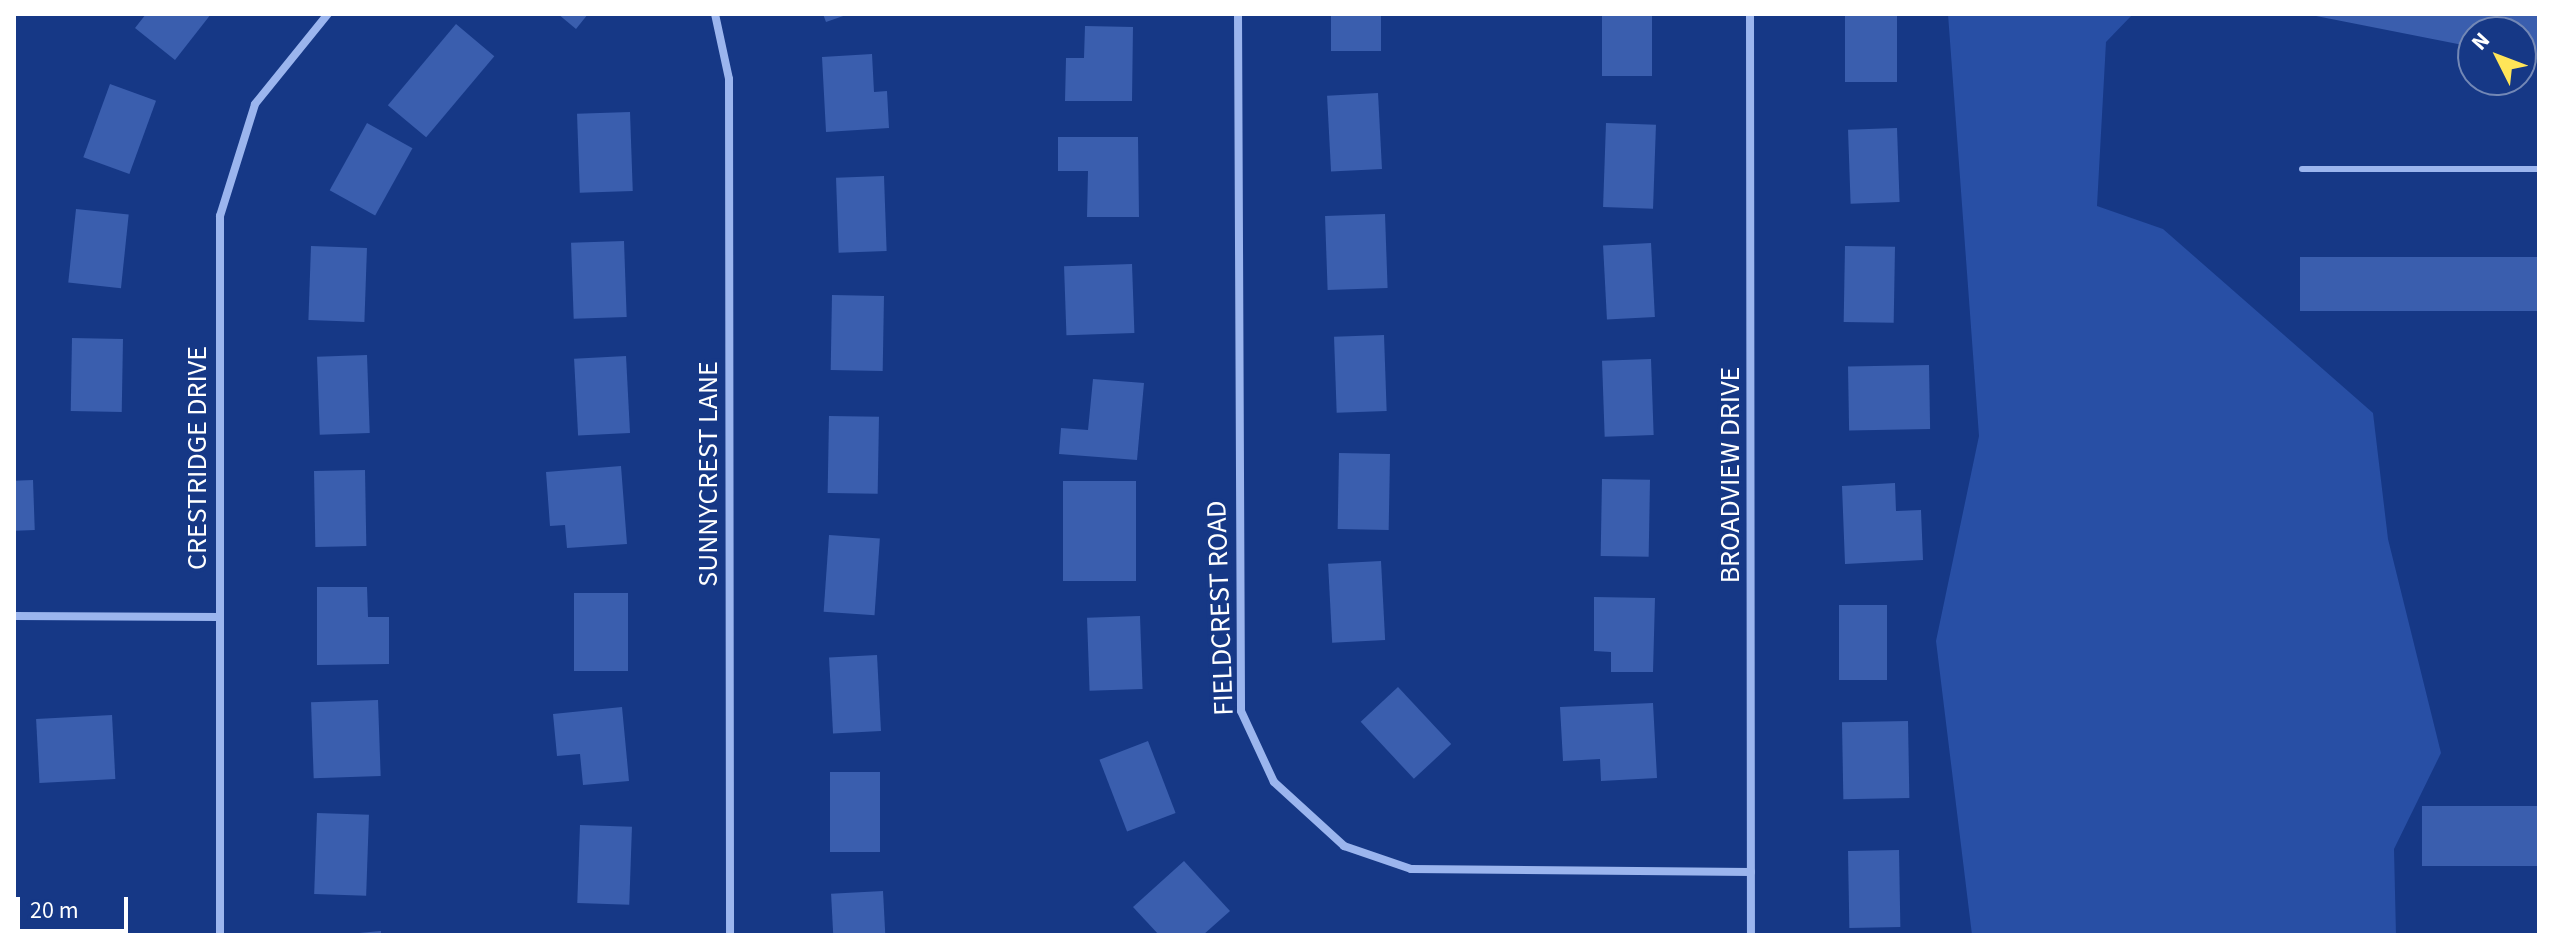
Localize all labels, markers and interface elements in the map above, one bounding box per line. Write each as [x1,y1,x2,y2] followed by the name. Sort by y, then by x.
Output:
[2457,16,2537,96] north arrow
[2464,25,2497,57] text: N
[180,346,214,570] street label: CRESTRIDGE DRIVE
[691,361,725,587] street label: SUNNYCREST LANE
[1713,367,1747,583] street label: BROADVIEW DRIVE
[1199,500,1241,716] street label: FIELDCREST ROAD
[20,881,132,931] scale bar
[30,893,79,928] text: 20 m

